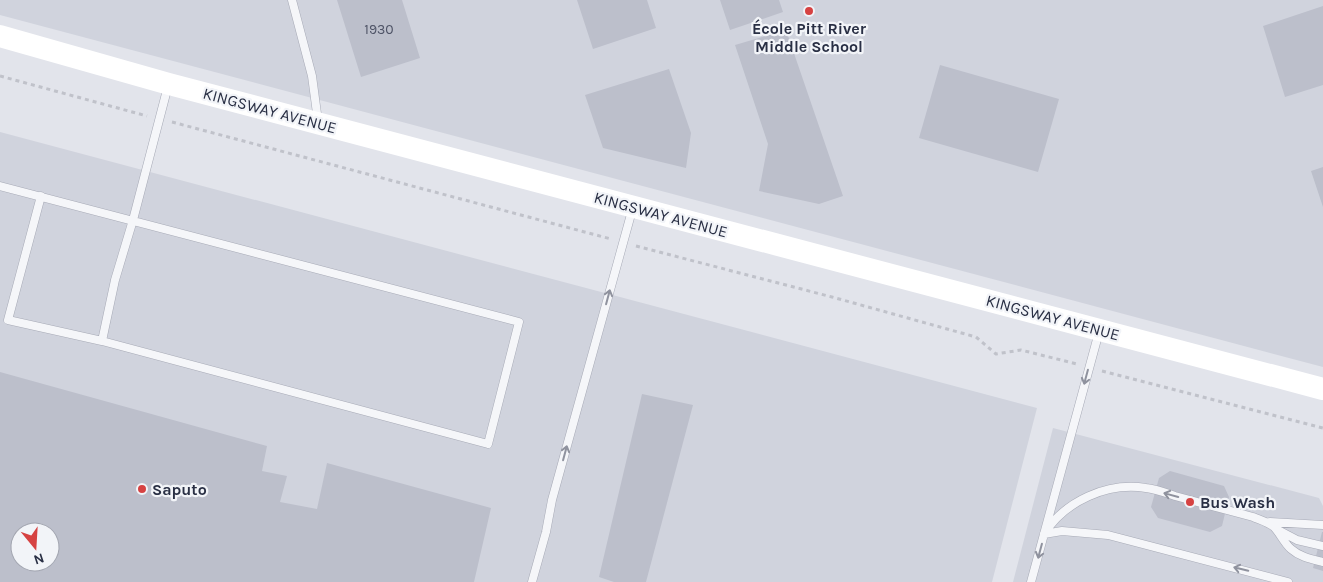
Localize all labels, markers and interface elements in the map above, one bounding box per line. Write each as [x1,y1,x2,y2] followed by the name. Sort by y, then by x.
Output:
[803,5,815,17] marker: École Pitt River Middle School
[752,19,867,56] place label: École Pitt River Middle School
[364,21,394,38] house number: 1930
[201,84,339,137] street label: KINGSWAY AVENUE
[592,188,730,241] street label: KINGSWAY AVENUE
[604,289,613,305] one-way arrow
[984,291,1122,344] street label: KINGSWAY AVENUE
[1081,368,1090,384] one-way arrow
[561,446,570,462] one-way arrow
[152,480,207,499] place label: Saputo
[136,483,148,495] marker: Saputo
[1164,489,1180,499] one-way arrow
[1200,493,1275,512] place label: Bus Wash
[1184,496,1196,508] marker: Bus Wash
[10,522,60,572] north arrow
[1034,542,1044,558] one-way arrow
[31,549,46,569] text: N
[1234,564,1250,573] one-way arrow

